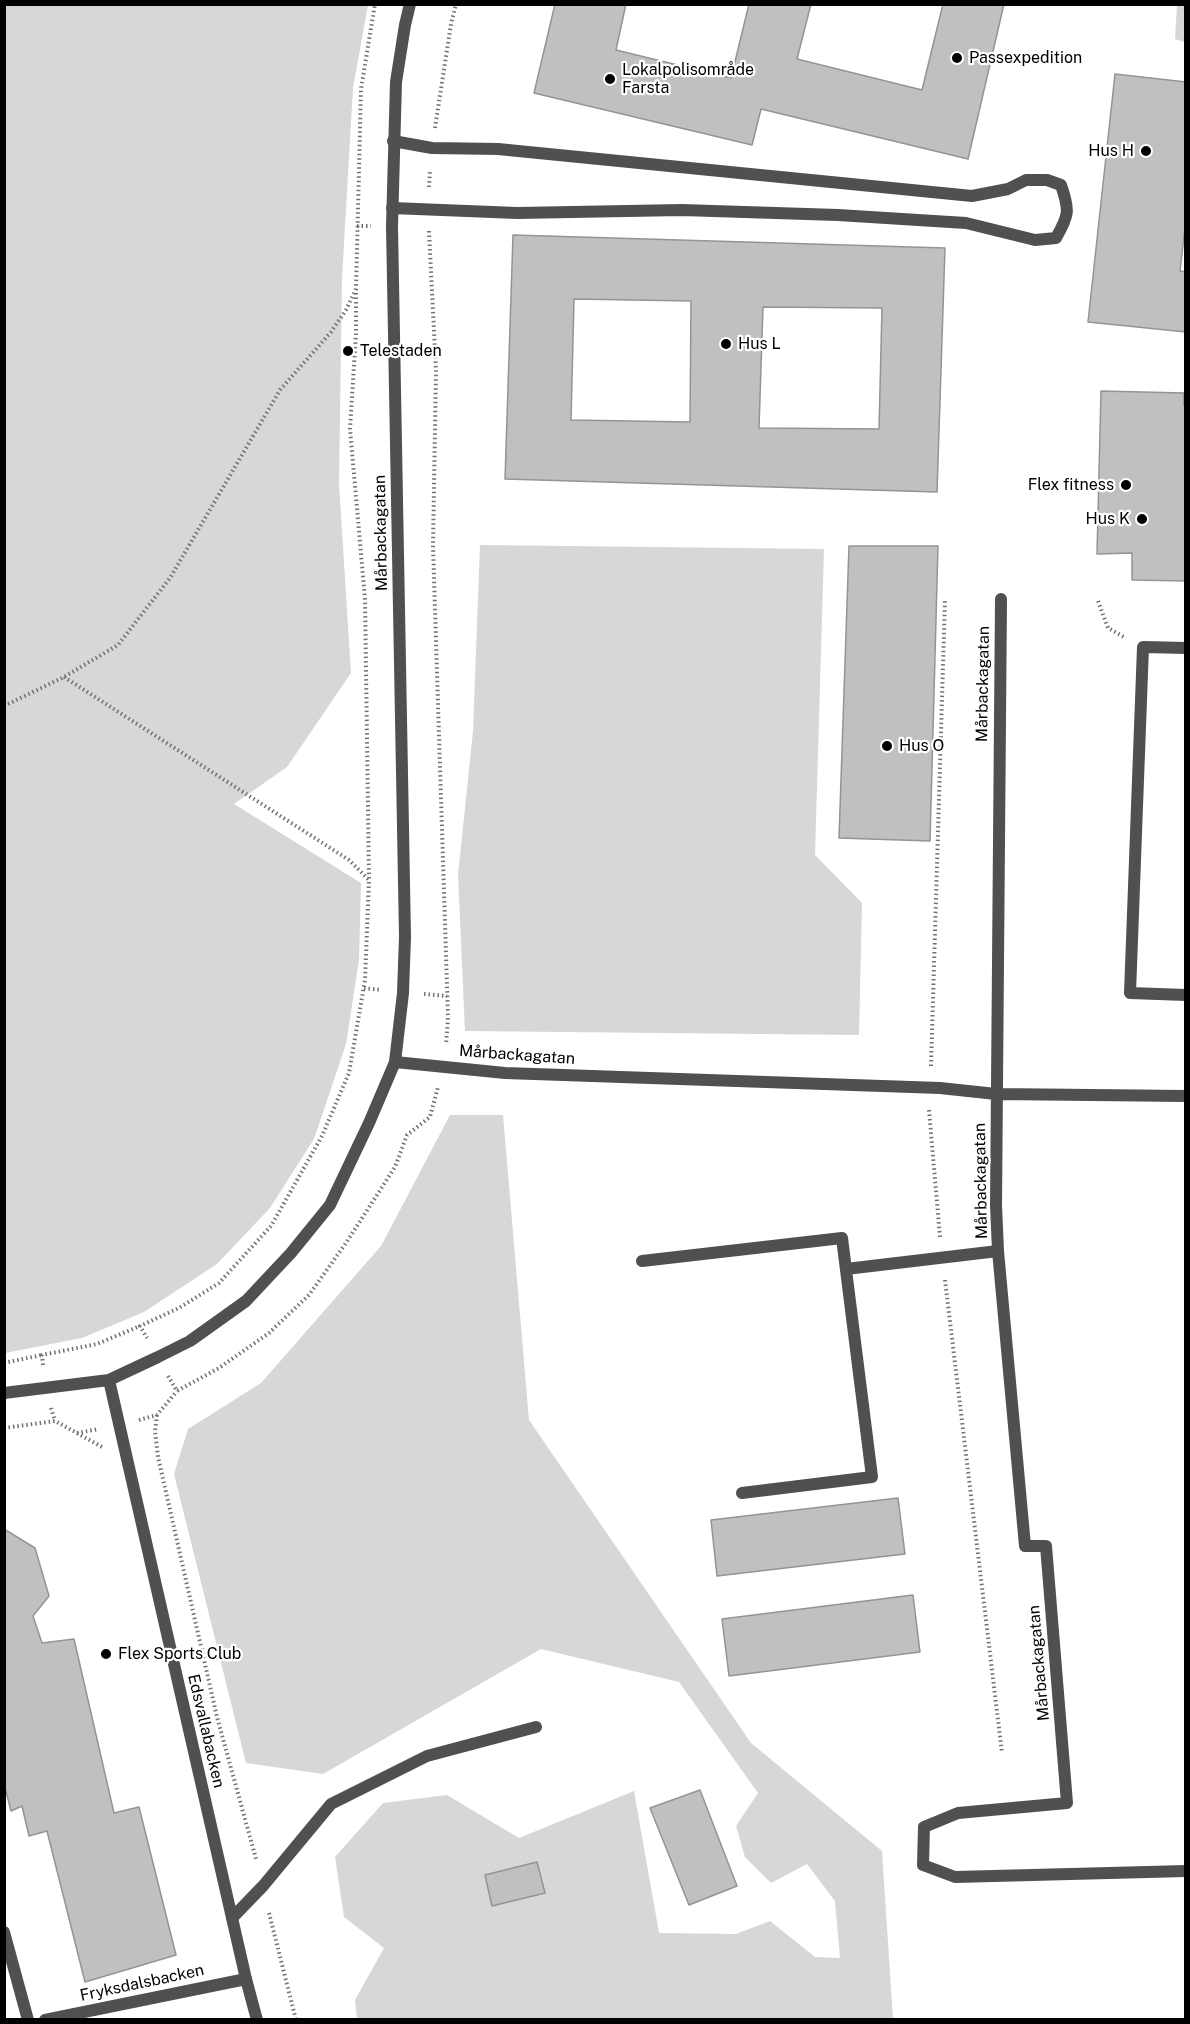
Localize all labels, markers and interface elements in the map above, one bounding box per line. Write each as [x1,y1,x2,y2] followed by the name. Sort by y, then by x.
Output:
[969,48,1082,68] place label: Passexpedition
[950,51,964,65] marker: Passexpedition
[622,60,754,98] place label: Lokalpolisområde Farsta
[603,72,617,86] marker: Lokalpolisområde Farsta
[1088,141,1134,161] place label: Hus H
[1139,144,1153,158] marker: Hus H
[738,334,781,354] place label: Hus L
[719,337,733,351] marker: Hus L
[360,341,442,361] place label: Telestaden
[341,344,355,358] marker: Telestaden
[370,475,392,591] street label: Mårbackagatan
[1028,475,1114,495] place label: Flex fitness
[1119,478,1133,492] marker: Flex fitness
[1086,509,1130,529] place label: Hus K
[1135,512,1149,526] marker: Hus K
[972,626,994,742] street label: Mårbackagatan
[899,736,944,756] place label: Hus O
[880,739,894,753] marker: Hus O
[458,1041,576,1069] street label: Mårbackagatan
[970,1123,992,1239] street label: Mårbackagatan
[1024,1604,1054,1722] street label: Mårbackagatan
[118,1644,241,1664] place label: Flex Sports Club
[99,1647,113,1661] marker: Flex Sports Club
[184,1672,228,1790] street label: Edsvallabacken
[78,1960,206,2006] street label: Fryksdalsbacken

